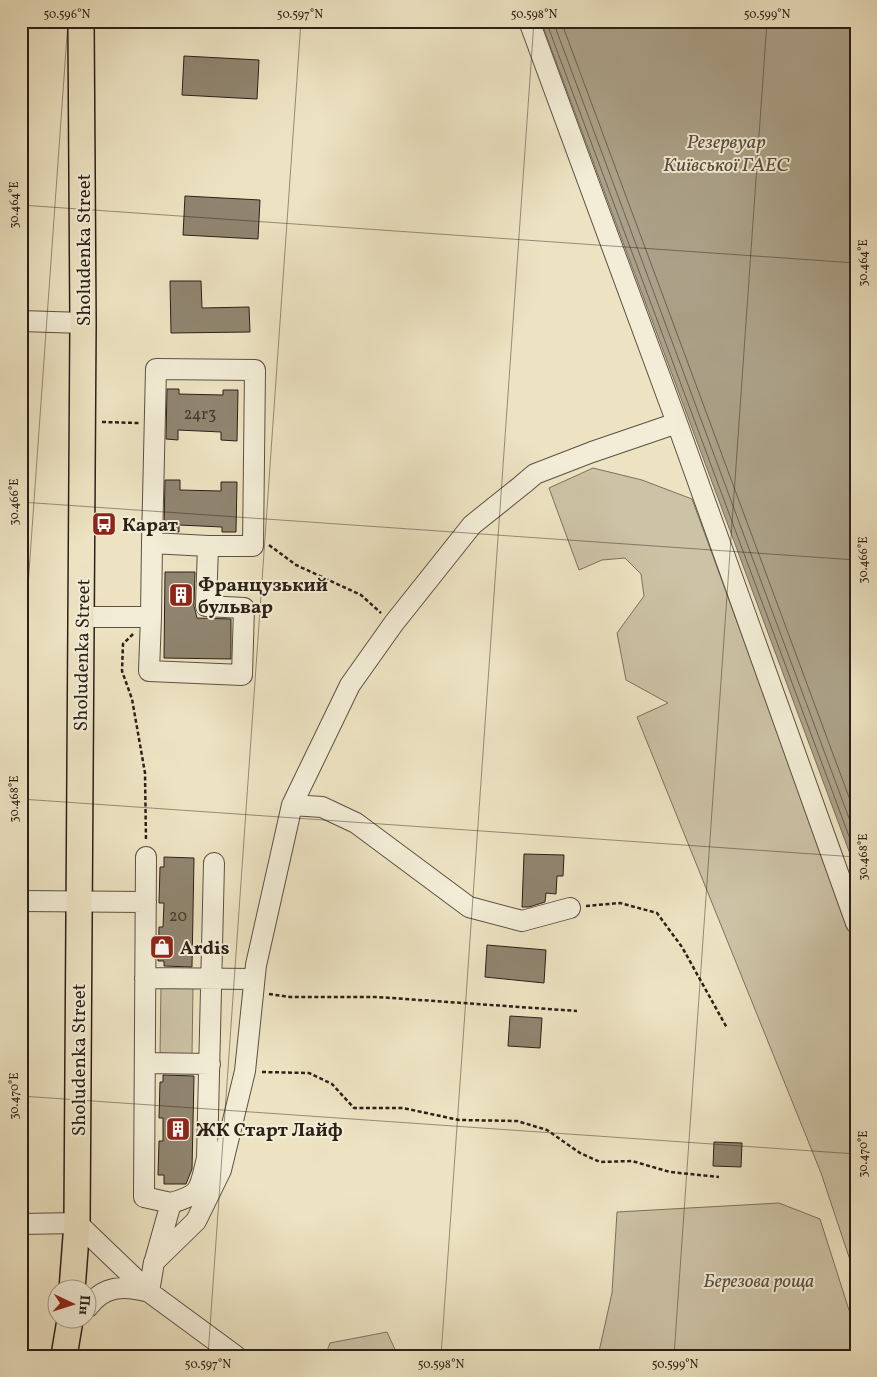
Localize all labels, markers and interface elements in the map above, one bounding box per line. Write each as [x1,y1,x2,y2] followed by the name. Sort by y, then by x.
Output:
[43,7,91,23] text: 50.596°N
[277,7,323,23] text: 50.597°N
[511,7,557,23] text: 50.598°N
[744,7,790,23] text: 50.599°N
[663,129,790,180] water label: Резервуар Київської ГАЕС
[72,173,98,326] street label: Sholudenka Street
[7,181,23,229] text: 30.464°E
[856,239,872,287] text: 30.464°E
[184,404,216,426] house number: 24r3
[7,479,23,525] text: 30.466°E
[91,511,117,537] bus stop icon: Карат
[122,513,179,539] place label: Карат
[856,537,872,583] text: 30.466°E
[198,573,328,621] place label: Французький бульвар
[69,578,97,732] street label: Sholudenka Street
[168,582,194,608] building icon: Французький бульвар
[7,776,23,822] text: 30.468°E
[856,834,872,880] text: 30.468°E
[169,906,187,928] house number: 20
[149,934,175,960] shop icon: Ardis
[180,936,230,962] place label: Ardis
[67,983,93,1136] street label: Sholudenka Street
[7,1072,23,1120] text: 30.470°E
[165,1116,191,1142] building icon: ЖК Старт Лайф
[196,1118,343,1144] place label: ЖК Старт Лайф
[856,1130,872,1178] text: 30.470°E
[704,1269,814,1295] park label: Березова роща
[48,1280,98,1330] north arrow
[73,1294,94,1315] text: Пн
[185,1357,231,1373] text: 50.597°N
[418,1357,464,1373] text: 50.598°N
[652,1357,698,1373] text: 50.599°N

